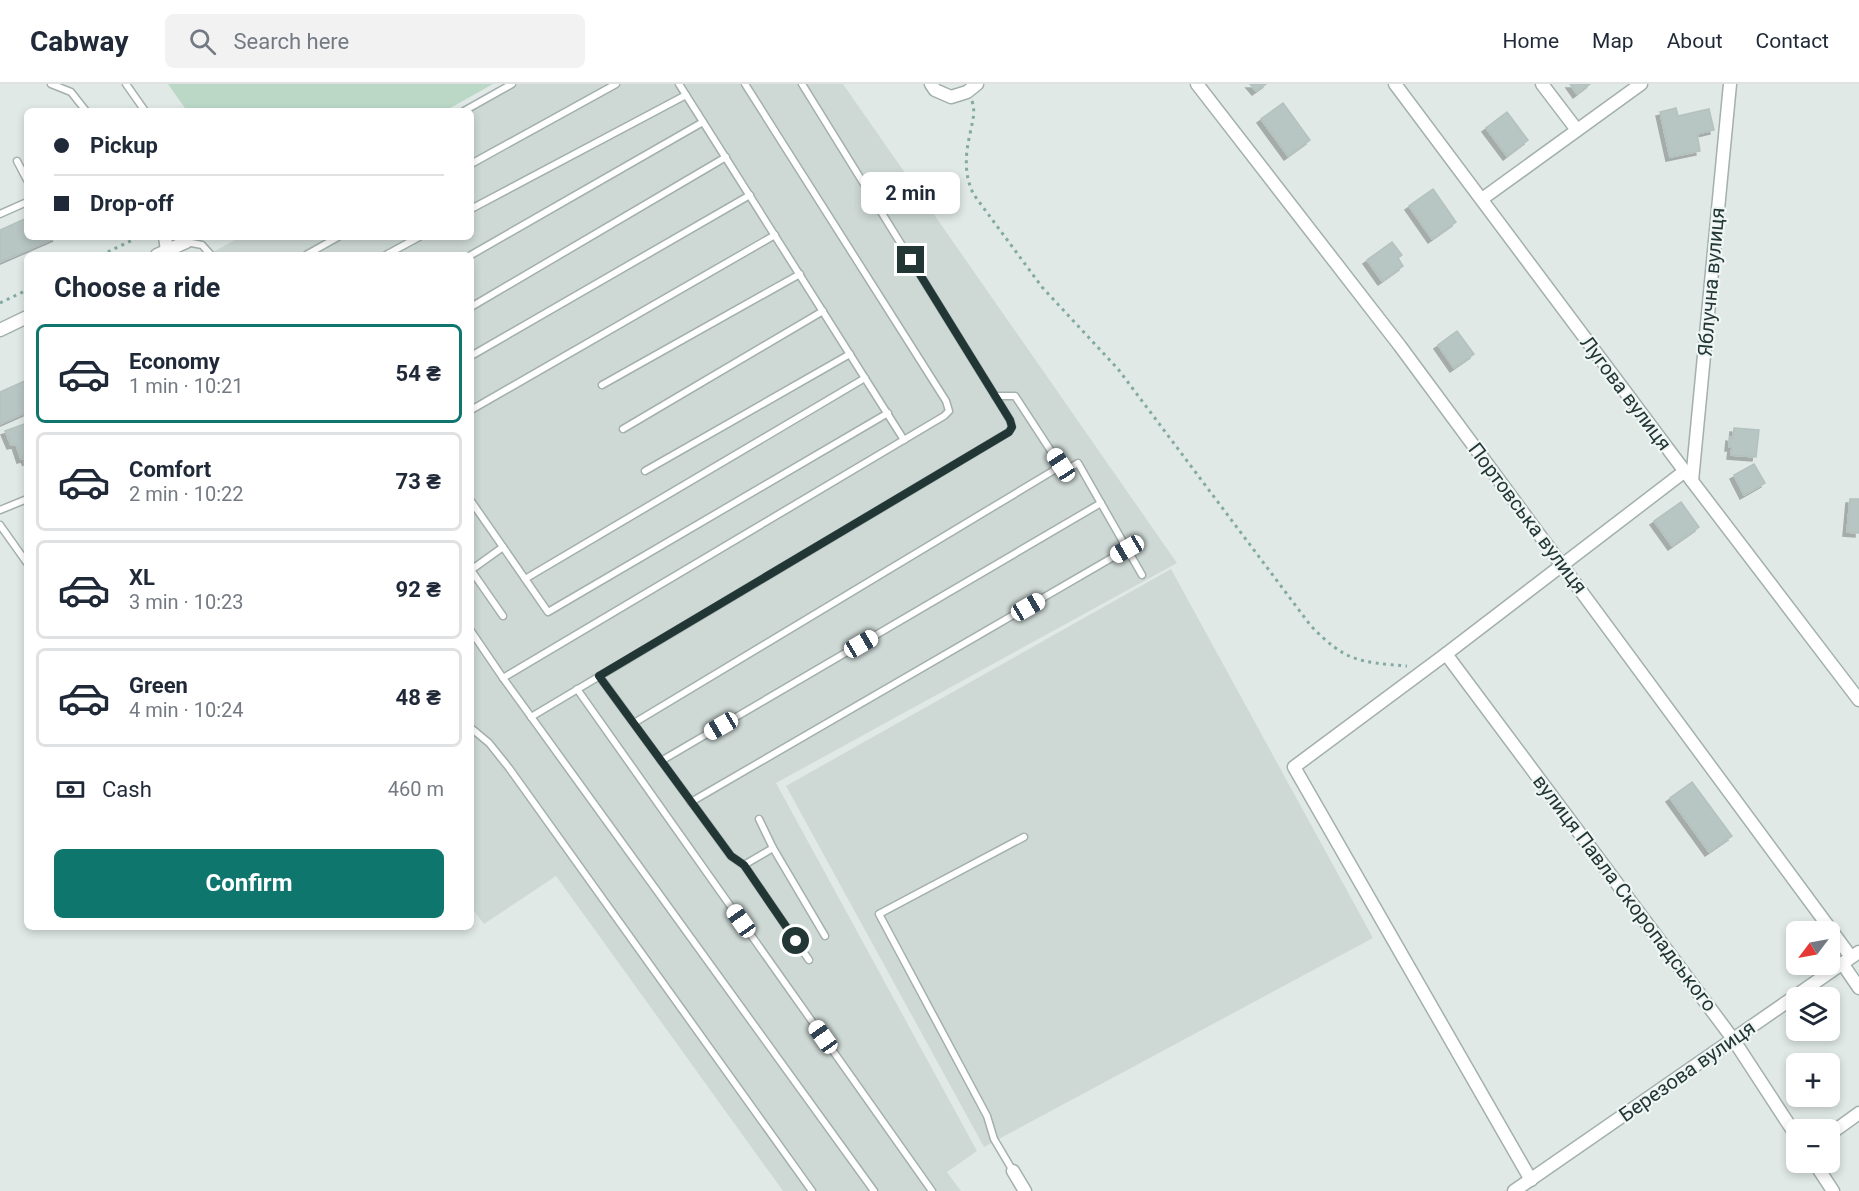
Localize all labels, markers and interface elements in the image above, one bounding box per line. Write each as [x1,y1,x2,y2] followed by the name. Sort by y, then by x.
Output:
[165,14,585,68] search box
[30,25,129,58] text: Cabway
[186,25,219,58] icon: search
[234,29,349,54] text: Search here
[1503,29,1559,53] text: Home
[1592,29,1634,53] text: Map
[1667,29,1723,53] text: About
[1756,29,1829,53] text: Contact
[90,133,158,158] text: Pickup
[862,173,960,215] callout: 2 min
[885,181,936,205] text: 2 min
[90,191,174,216] text: Drop-off
[1693,206,1729,358] street label: Яблучна вулиця
[897,246,924,273] route end
[54,272,220,304] text: Choose a ride
[1575,331,1677,455] street label: Лугова вулиця
[57,347,111,401] icon: car
[129,349,220,374] text: Economy
[396,361,441,386] text: 54 ₴
[129,374,244,398] text: 1 min · 10:21
[1463,438,1593,598] street label: Портовська вулиця
[1044,445,1078,485] car
[57,455,111,509] icon: car
[129,457,211,482] text: Comfort
[396,469,441,494] text: 73 ₴
[129,482,244,506] text: 2 min · 10:22
[1107,532,1147,566] car
[57,563,111,617] icon: car
[129,565,155,590] text: XL
[396,577,441,602] text: 92 ₴
[129,590,244,614] text: 3 min · 10:23
[1008,590,1048,624] car
[841,627,881,661] car
[57,671,111,725] icon: car
[129,673,188,698] text: Green
[396,685,441,710] text: 48 ₴
[129,698,244,722] text: 4 min · 10:24
[701,709,741,743] car
[1528,770,1722,1016] street label: вулиця Павла Скоропадського
[54,773,87,806] icon: cash
[102,777,152,802] text: Cash
[388,777,444,801] text: 460 m
[54,849,444,918] button: Confirm
[723,901,759,941] car
[1786,921,1840,975] north arrow
[1786,921,1840,1173] map controls
[782,927,809,954] route start
[1786,987,1840,1041] button: layers
[1614,1015,1760,1127] street label: Березова вулиця
[805,1017,841,1057] car
[1786,1053,1840,1107] button: +
[1786,1119,1840,1173] button: −

